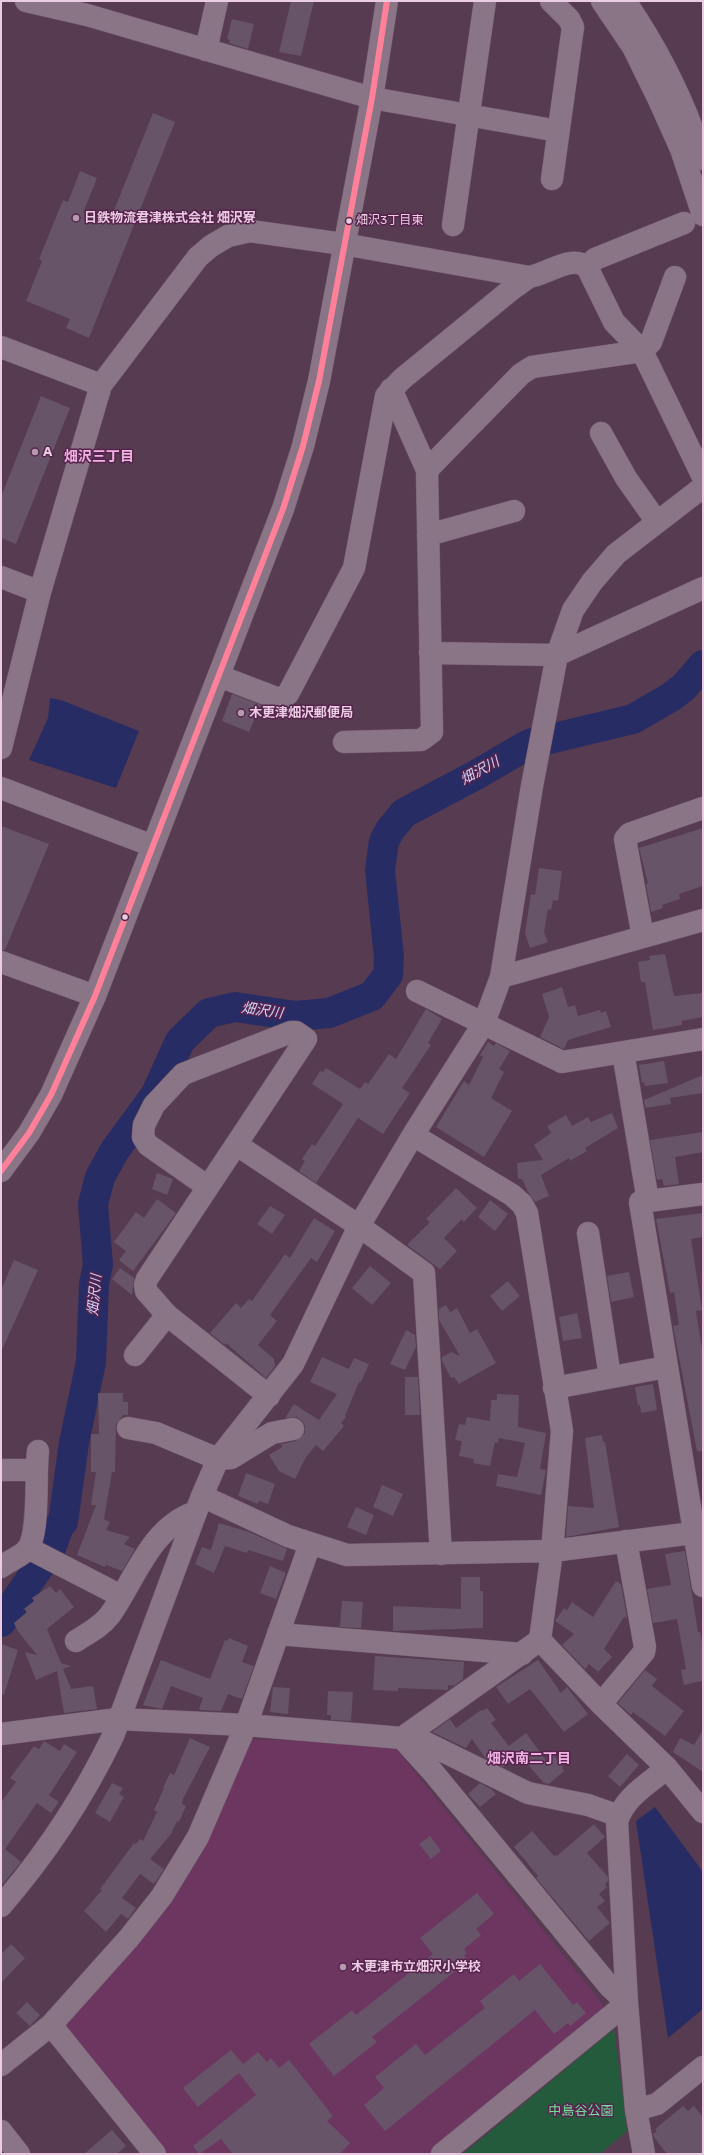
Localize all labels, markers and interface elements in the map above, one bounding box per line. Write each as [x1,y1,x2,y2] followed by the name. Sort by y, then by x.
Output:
[84,210,256,226] place label: 日鉄物流君津株式会社 畑沢寮
[71,213,81,223] marker: 日鉄物流君津株式会社 畑沢寮
[356,214,423,228] place label: 畑沢3丁目東
[344,216,354,226] marker: 畑沢3丁目東
[43,444,52,460] place label: A
[30,447,40,457] marker: A
[64,449,134,465] district label: 畑沢三丁目
[249,705,353,721] place label: 木更津畑沢郵便局
[236,708,246,718] marker: 木更津畑沢郵便局
[458,753,502,789] water label: 畑沢川
[120,912,130,922] unlabelled marker
[240,1000,284,1022] water label: 畑沢川
[85,1273,105,1317] water label: 畑沢川
[487,1751,571,1767] district label: 畑沢南二丁目
[351,1959,481,1975] place label: 木更津市立畑沢小学校
[338,1962,348,1972] marker: 木更津市立畑沢小学校
[549,2103,613,2119] park label: 中島谷公園

